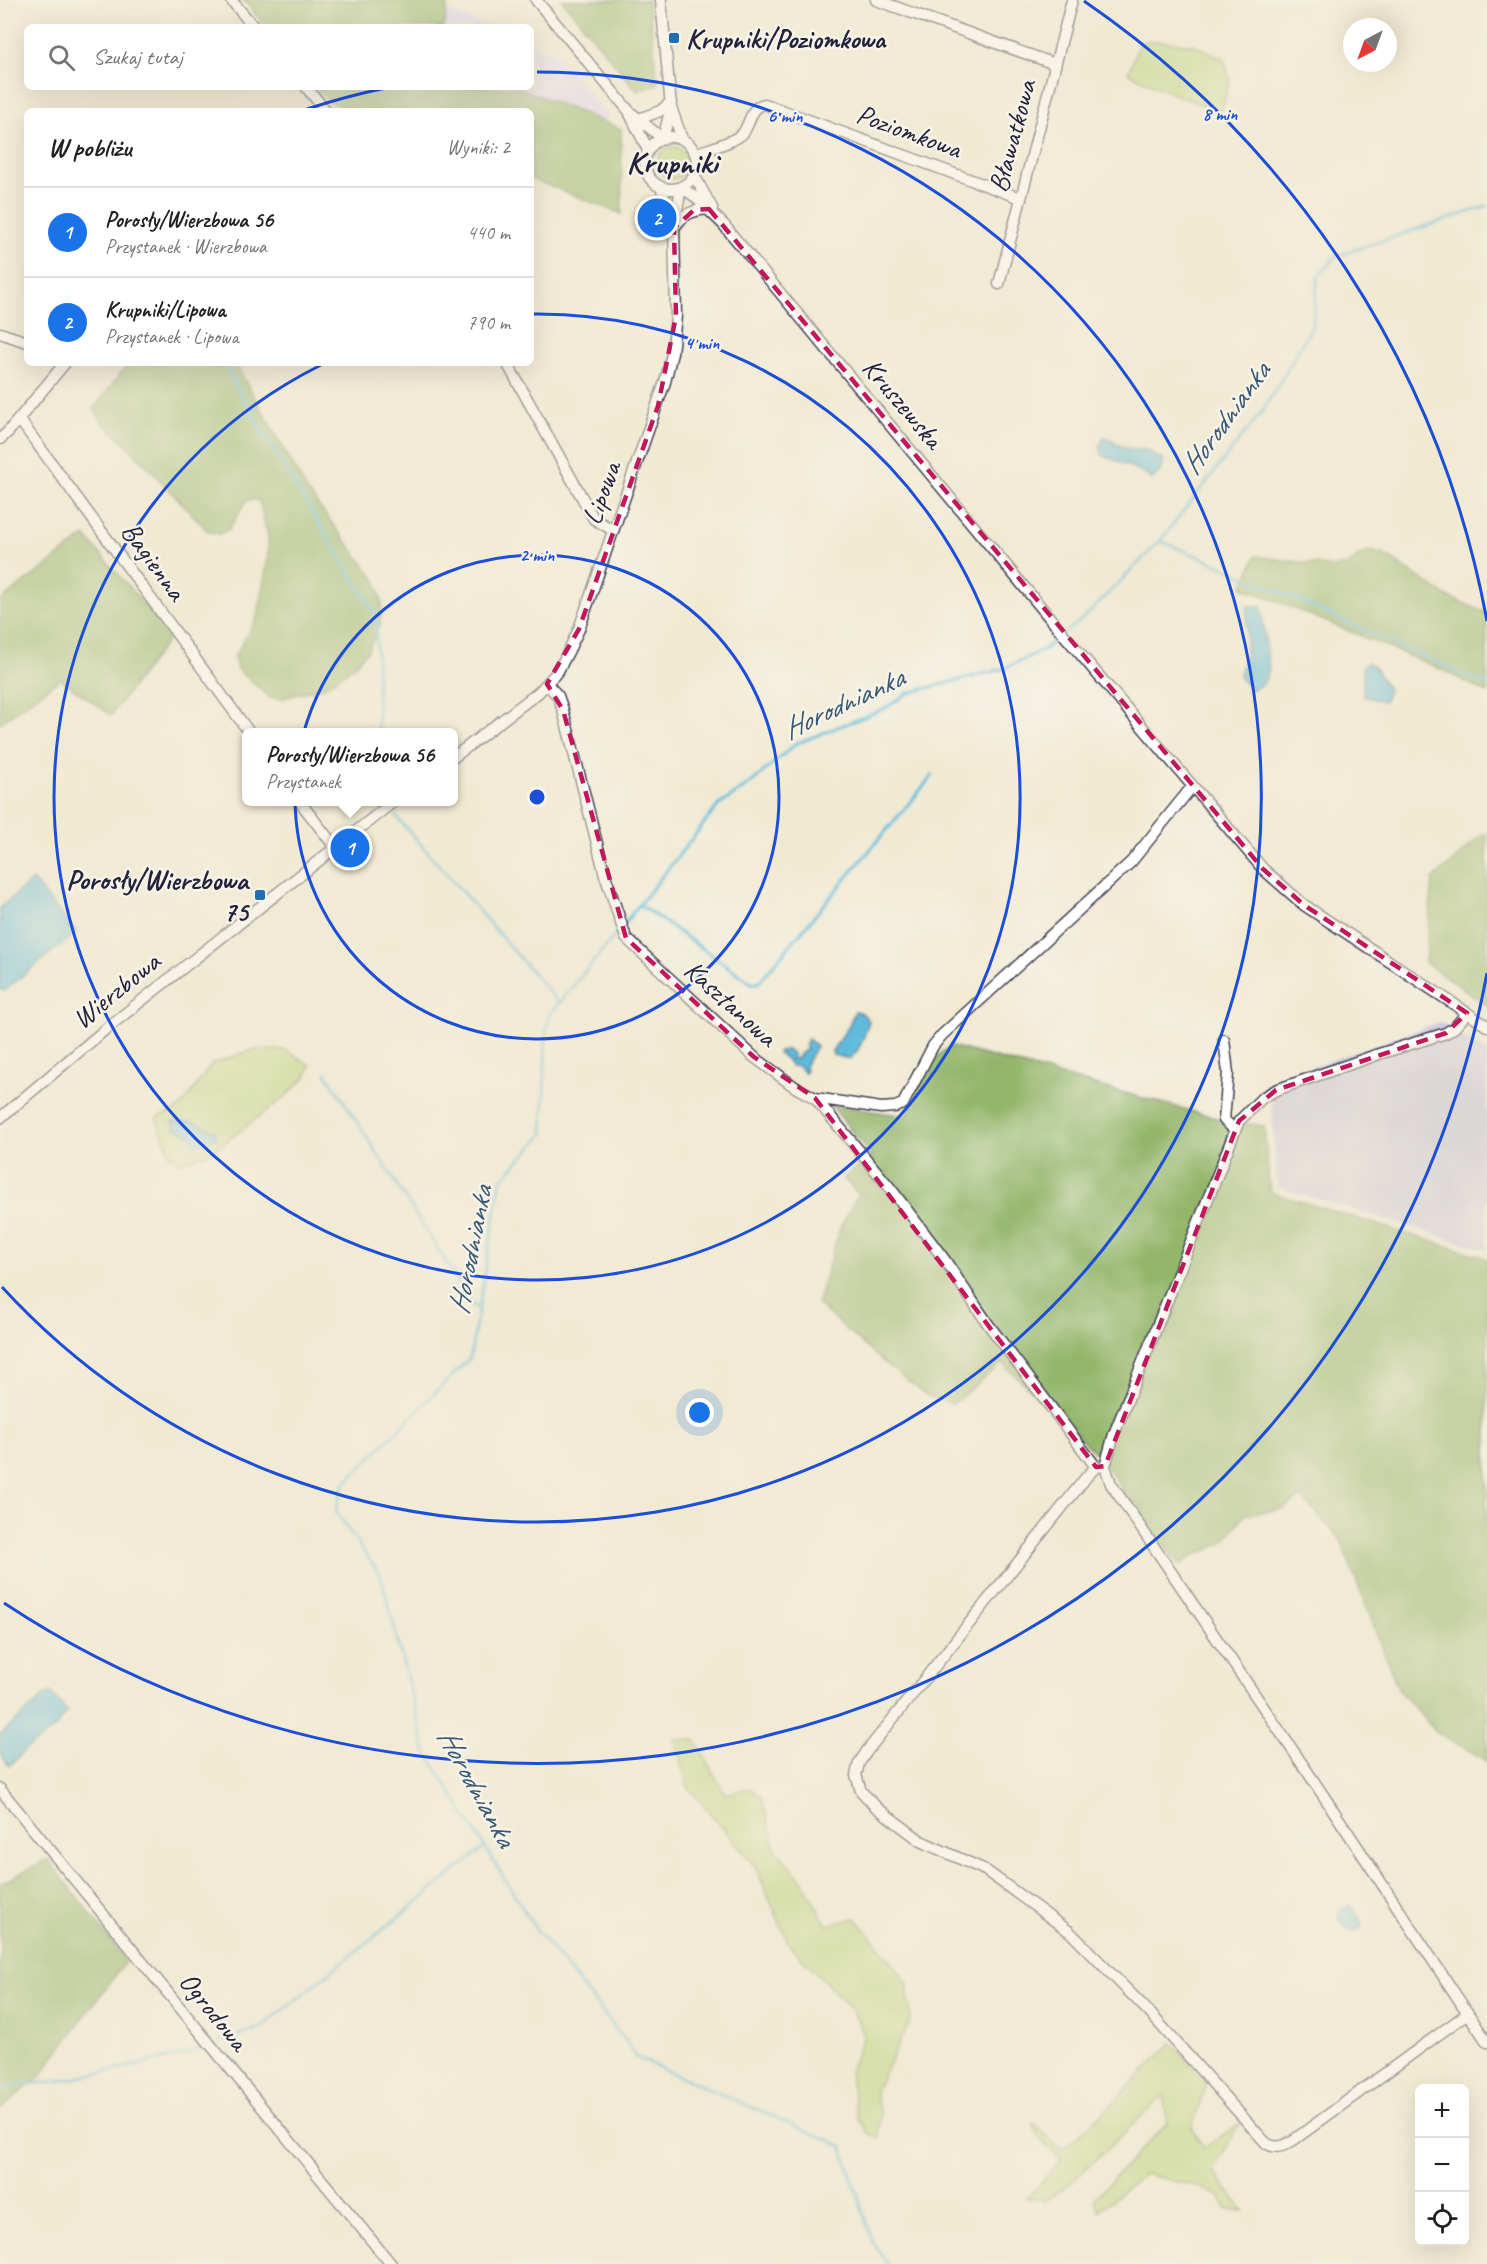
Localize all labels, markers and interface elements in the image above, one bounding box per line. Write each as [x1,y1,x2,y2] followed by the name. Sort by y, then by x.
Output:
[1343,18,1397,72] north arrow
[686,21,888,56] place label: Krupniki/Poziomkowa
[24,24,534,90] search box
[667,31,681,45] marker: Krupniki/Poziomkowa
[45,41,78,74] icon: search
[93,43,183,71] text: Szukaj tutaj
[980,74,1044,196] street label: Bławatkowa
[852,96,968,167] street label: Poziomkowa
[1203,103,1238,125] text: 8 min
[768,105,803,127] text: 6 min
[48,131,131,164] text: W pobliżu
[447,135,510,160] text: Wyniki: 2
[627,142,722,183] district label: Krupniki
[638,196,676,240] pin: 2
[105,206,273,234] text: Porosły/Wierzbowa 56
[63,220,72,245] text: 1
[467,220,510,245] text: 440 m
[105,234,267,259] text: Przystanek · Wierzbowa
[105,296,226,324] text: Krupniki/Lipowa
[63,310,72,335] text: 2
[467,310,510,335] text: 790 m
[105,324,239,349] text: Przystanek · Lipowa
[685,332,720,354] text: 4 min
[855,351,953,457] street label: Kruszewska
[1172,352,1280,482] water label: Horodnianka
[574,455,629,529] street label: Lipowa
[114,515,195,609] street label: Bagienna
[520,544,555,566] text: 2 min
[776,657,912,748] water label: Horodnianka
[242,728,458,806] popup
[266,741,434,769] text: Porosły/Wierzbowa 56
[266,769,341,794] text: Przystanek
[527,787,547,807] centre of rings
[330,826,370,870] pin: 1
[66,862,251,929] place label: Porosły/Wierzbowa 75
[253,888,267,902] marker: Porosły/Wierzbowa 75
[65,943,168,1036] street label: Wierzbowa
[677,952,786,1055] street label: Kasztanowa
[439,1180,502,1317] water label: Horodnianka
[685,1398,714,1427] your location
[429,1721,526,1855] water label: Horodnianka
[172,1965,258,2059] street label: Ogrodowa
[1415,2084,1469,2246] map controls
[1415,2084,1469,2138] button: +
[1415,2138,1469,2192] button: −
[1415,2192,1469,2246] button: locate

